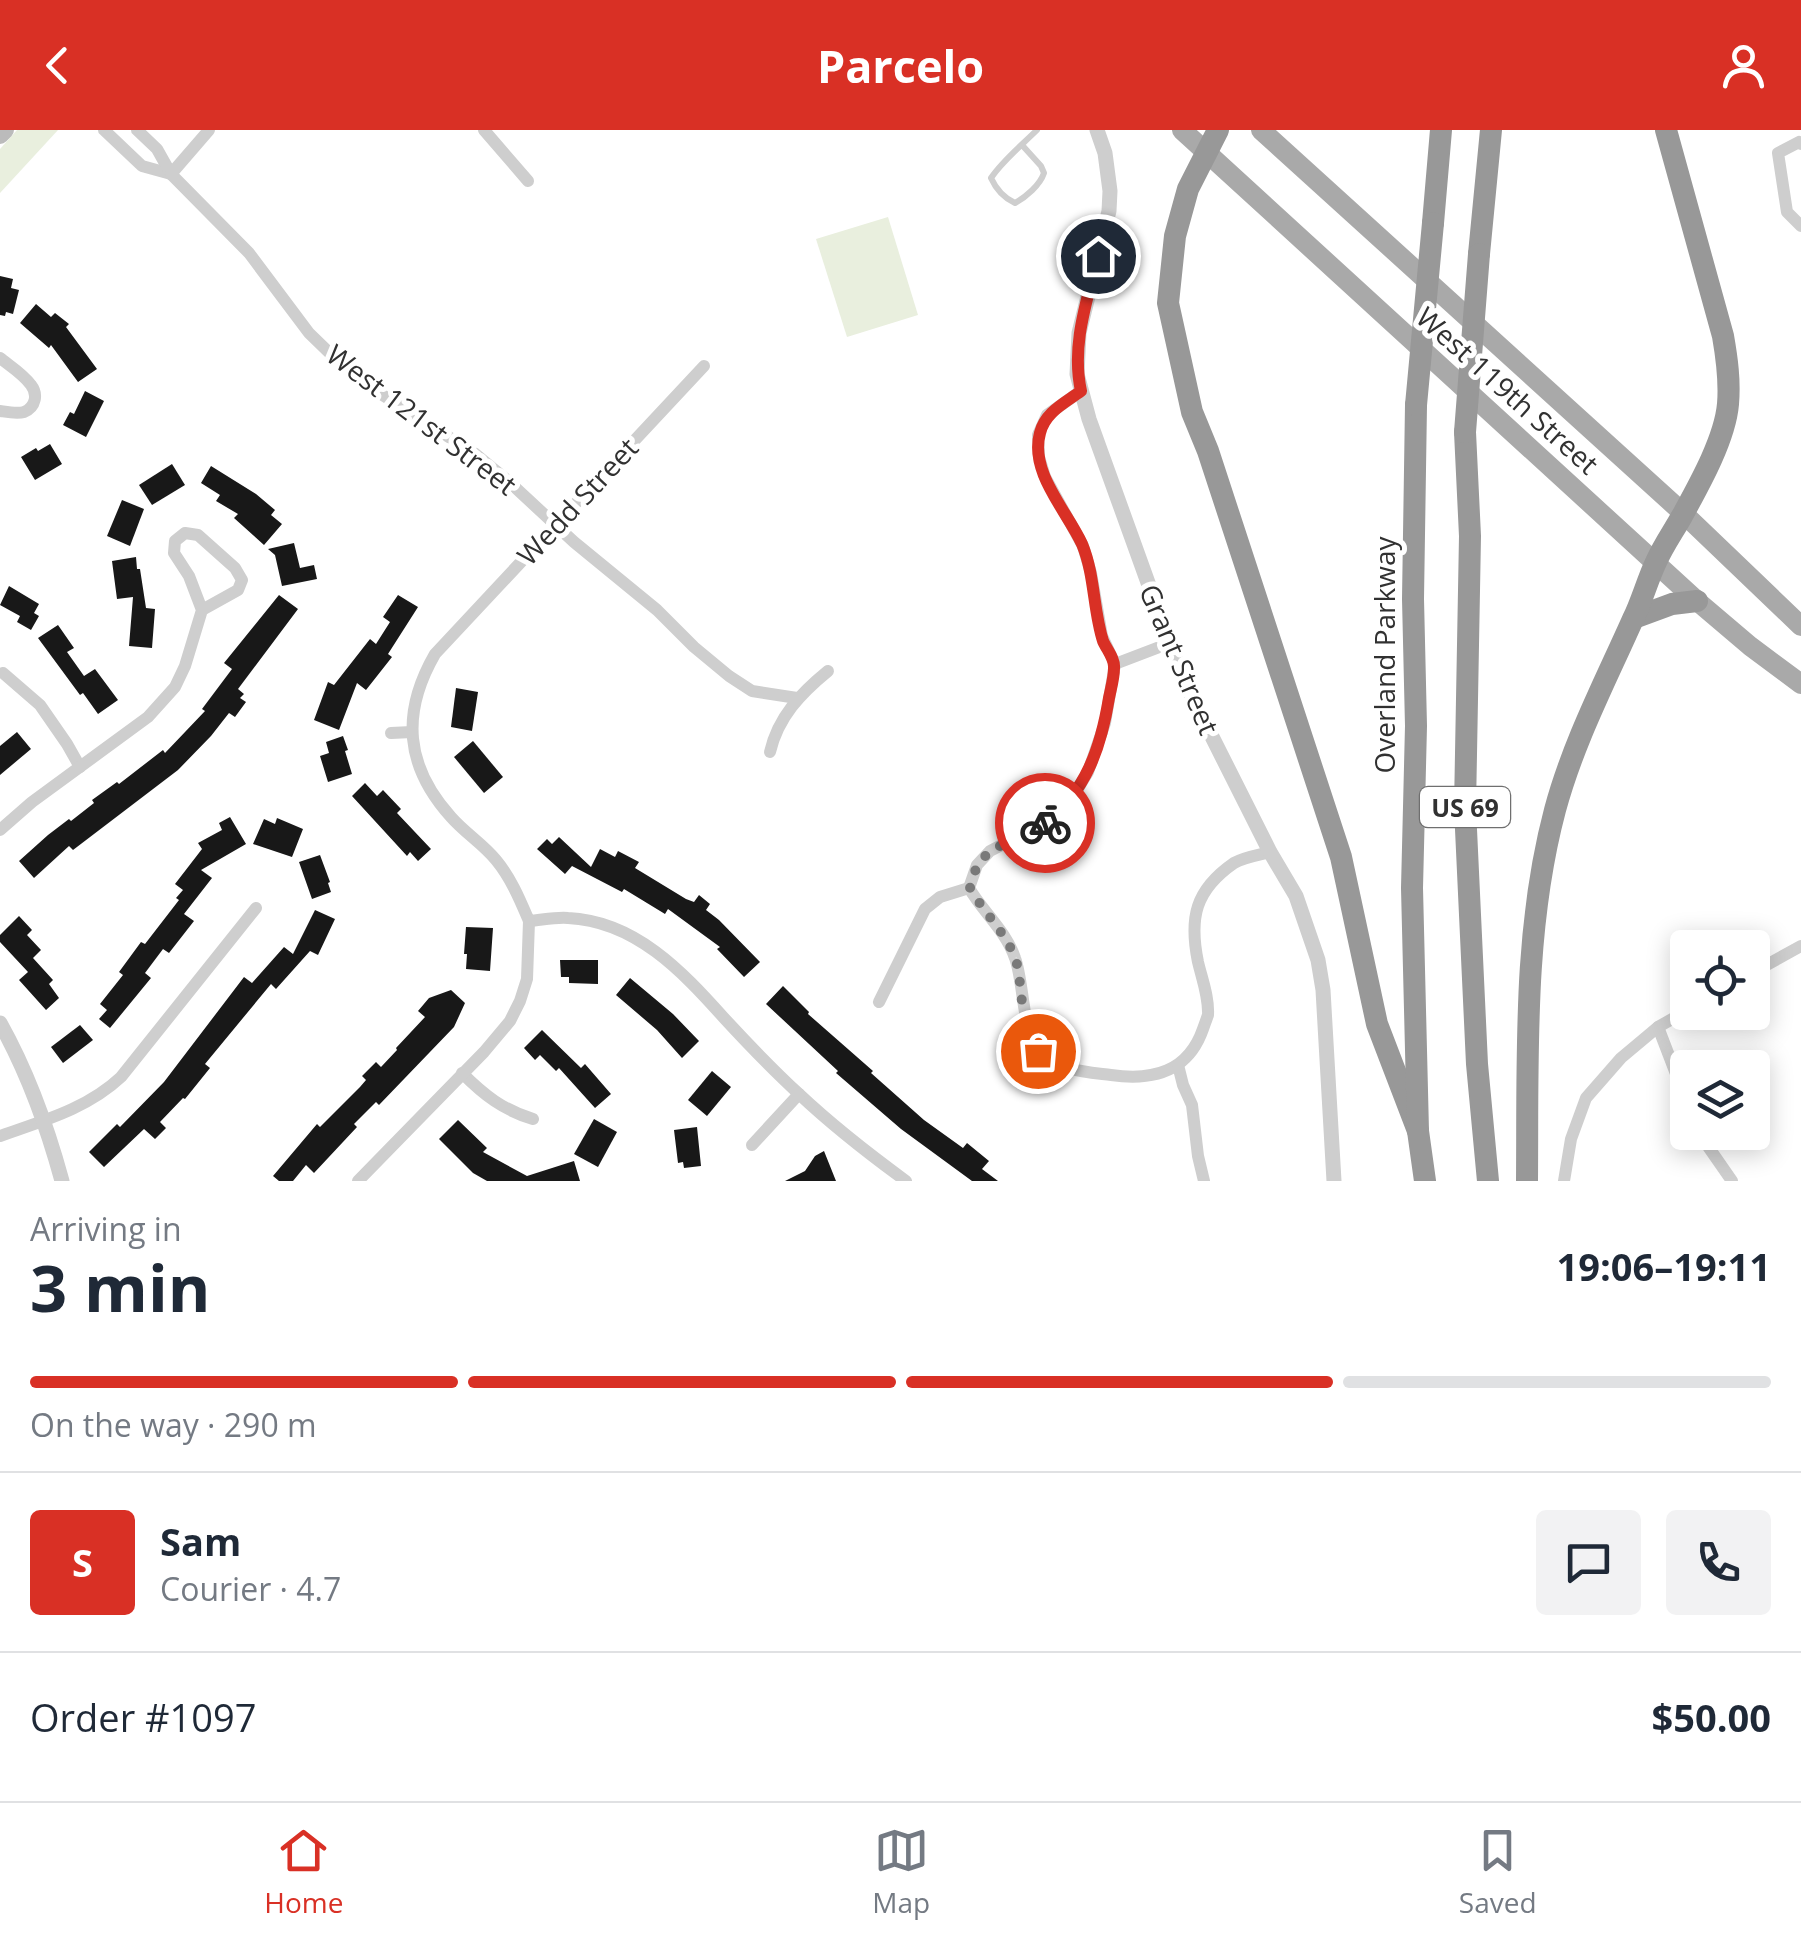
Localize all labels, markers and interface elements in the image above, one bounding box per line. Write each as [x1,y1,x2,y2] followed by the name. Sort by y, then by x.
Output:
[817,35,984,96] text: Parcelo
[30,38,85,93] icon: back
[1716,38,1771,93] icon: person
[1056,214,1141,299] pin
[1071,229,1126,284] icon: home
[1409,298,1607,482] street label: West 119th Street
[319,335,525,503] street label: West 121st Street
[508,429,646,573] street label: Wedd Street
[1365,536,1403,773] street label: Overland Parkway
[1131,578,1229,740] street label: Grant Street
[995,773,1095,873] courier
[1420,787,1510,827] road number: US 69
[1018,796,1073,851] icon: bike
[1670,930,1770,1150] map controls
[1670,930,1770,1030] button: locate
[996,1009,1081,1094] pin
[1011,1024,1066,1079] icon: bag
[1670,1050,1770,1150] button: layers
[30,1207,182,1250] text: Arriving in
[1557,1240,1771,1292] text: 19:06–19:11
[30,1243,210,1331] text: 3 min
[30,1403,317,1446] text: On the way · 290 m
[1536,1510,1641,1615] button: chat
[1666,1510,1771,1615] button: phone
[160,1515,241,1567] text: Sam
[72,1536,93,1588] text: S
[160,1567,341,1610] text: Courier · 4.7
[30,1691,257,1743] text: Order #1097
[1652,1691,1771,1743] text: $50.00
[264,1823,344,1921] tab: Home
[872,1823,930,1921] tab: Map
[1459,1823,1537,1921] tab: Saved

